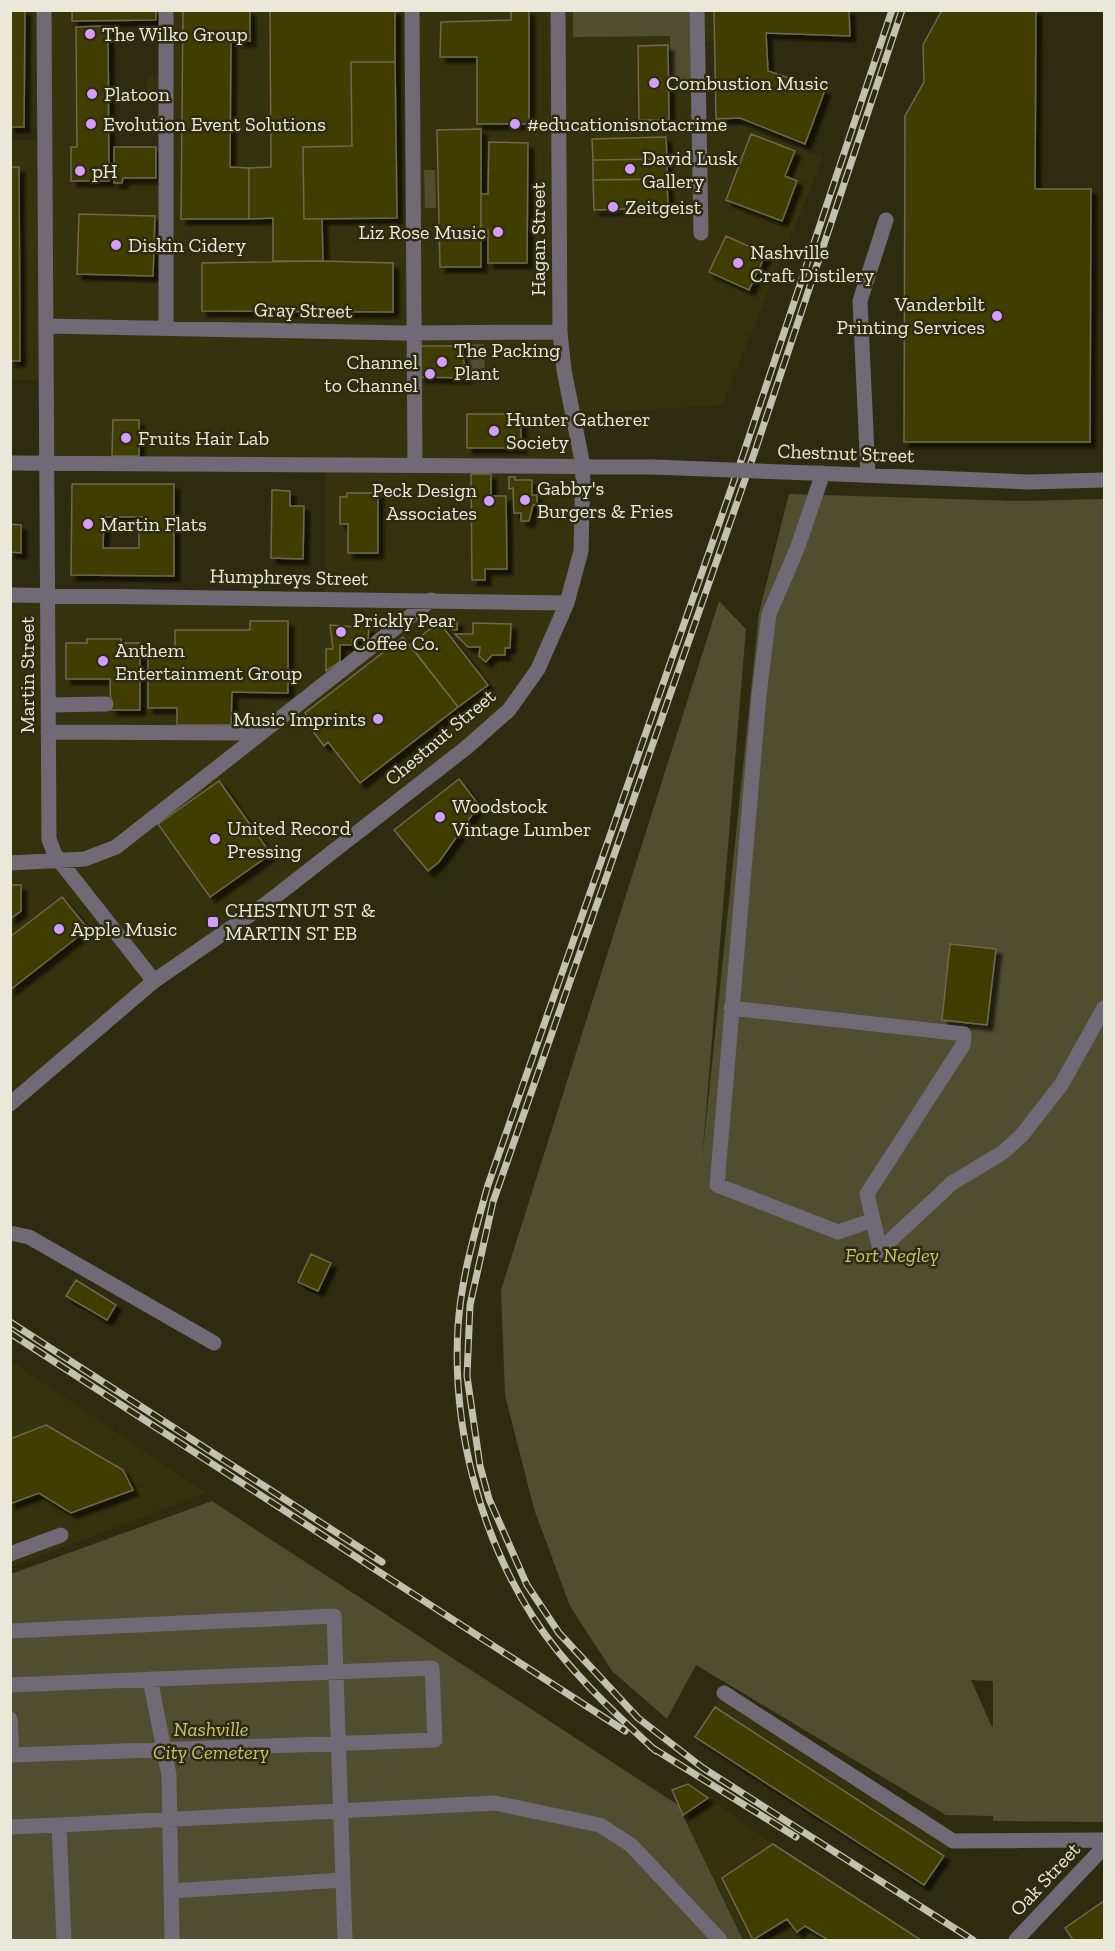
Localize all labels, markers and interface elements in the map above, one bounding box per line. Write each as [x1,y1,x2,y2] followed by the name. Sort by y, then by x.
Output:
[102,22,248,46] place label: The Wilko Group
[83,27,97,41] marker: The Wilko Group
[666,71,828,95] place label: Combustion Music
[647,76,661,90] marker: Combustion Music
[104,82,170,106] place label: Platoon
[85,87,99,101] marker: Platoon
[103,112,326,136] place label: Evolution Event Solutions
[527,112,727,136] place label: #educationisnotacrime
[84,117,98,131] marker: Evolution Event Solutions
[508,117,522,131] marker: #educationisnotacrime
[642,146,738,193] place label: David Lusk Gallery
[92,159,118,183] place label: pH
[623,162,637,176] marker: David Lusk Gallery
[73,164,87,178] marker: pH
[526,181,550,296] street label: Hagan Street
[625,195,702,219] place label: Zeitgeist
[606,200,620,214] marker: Zeitgeist
[359,220,486,244] place label: Liz Rose Music
[491,225,505,239] marker: Liz Rose Music
[128,233,247,257] place label: Diskin Cidery
[109,238,123,252] marker: Diskin Cidery
[750,240,875,287] place label: Nashville Craft Distilery
[731,256,745,270] marker: Nashville Craft Distilery
[836,292,986,339] place label: Vanderbilt Printing Services
[254,297,353,323] street label: Gray Street
[990,309,1004,323] marker: Vanderbilt Printing Services
[454,338,560,385] place label: The Packing Plant
[324,350,418,397] place label: Channel to Channel
[435,355,449,369] marker: The Packing Plant
[423,367,437,381] marker: Channel to Channel
[506,407,651,454] place label: Hunter Gatherer Society
[487,424,501,438] marker: Hunter Gatherer Society
[138,426,269,450] place label: Fruits Hair Lab
[119,431,133,445] marker: Fruits Hair Lab
[777,439,915,467] street label: Chestnut Street
[537,476,673,523] place label: Gabby's Burgers & Fries
[372,478,478,525] place label: Peck Design Associates
[518,493,532,507] marker: Gabby's Burgers & Fries
[482,494,496,508] marker: Peck Design Associates
[100,512,207,536] place label: Martin Flats
[81,517,95,531] marker: Martin Flats
[209,564,369,590] street label: Humphreys Street
[353,608,456,655] place label: Prickly Pear Coffee Co.
[15,616,39,734] street label: Martin Street
[334,625,348,639] marker: Prickly Pear Coffee Co.
[115,638,302,685] place label: Anthem Entertainment Group
[96,654,110,668] marker: Anthem Entertainment Group
[380,683,501,790] street label: Chestnut Street
[233,707,366,731] place label: Music Imprints
[371,712,385,726] marker: Music Imprints
[451,794,591,841] place label: Woodstock Vintage Lumber
[433,810,447,824] marker: Woodstock Vintage Lumber
[227,816,351,863] place label: United Record Pressing
[208,832,222,846] marker: United Record Pressing
[225,898,376,945] place label: CHESTNUT ST & MARTIN ST EB
[206,915,220,929] marker: CHESTNUT ST & MARTIN ST EB
[71,917,177,941] place label: Apple Music
[52,922,66,936] marker: Apple Music
[845,1243,939,1267] park label: Fort Negley
[153,1717,269,1764] park label: Nashville City Cemetery
[1005,1837,1085,1921] street label: Oak Street

